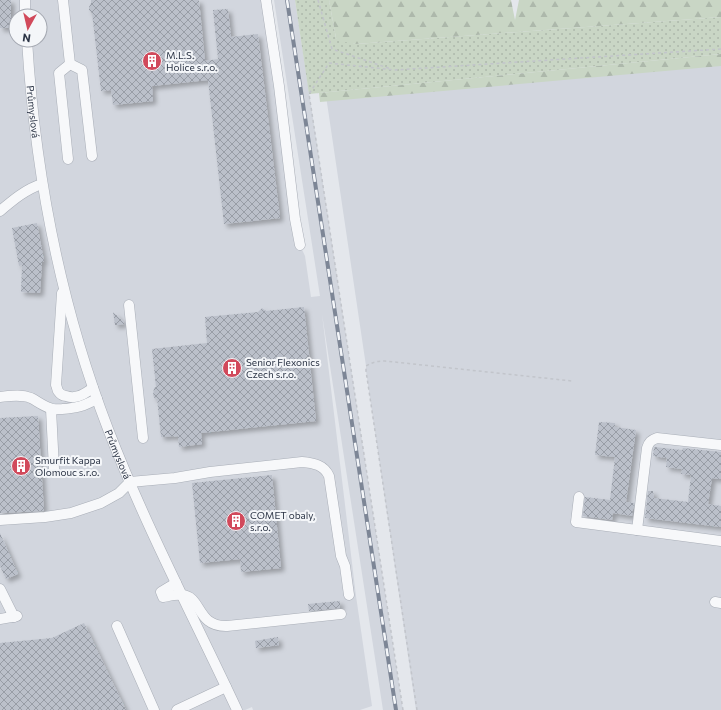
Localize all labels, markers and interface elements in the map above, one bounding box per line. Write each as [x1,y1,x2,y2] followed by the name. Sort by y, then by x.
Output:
[8,8,48,48] north arrow
[22,31,32,45] text: N
[166,49,217,73] place label: M.L.S. Holice s.r.o.
[141,50,163,72] building icon: M.L.S. Holice s.r.o.
[24,85,42,139] street label: Průmyslová
[246,356,320,380] place label: Senior Flexonics Czech s.r.o.
[221,357,243,379] building icon: Senior Flexonics Czech s.r.o.
[103,428,134,481] street label: Průmyslová
[35,454,101,478] place label: Smurfit Kappa Olomouc s.r.o.
[10,455,32,477] building icon: Smurfit Kappa Olomouc s.r.o.
[250,509,315,533] place label: COMET obaly, s.r.o.
[225,510,247,532] building icon: COMET obaly, s.r.o.

